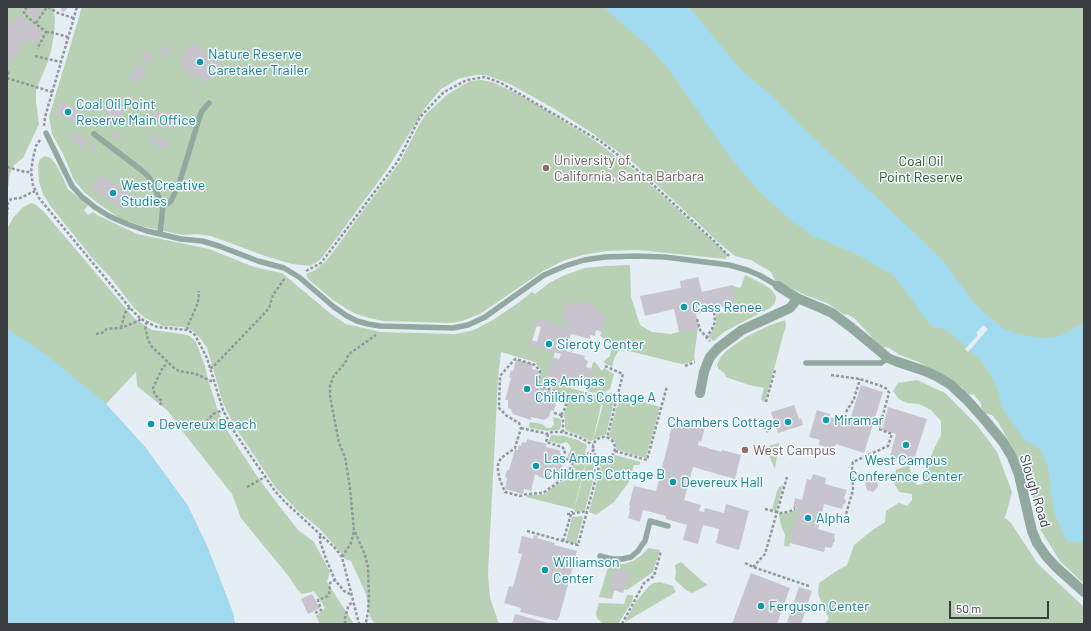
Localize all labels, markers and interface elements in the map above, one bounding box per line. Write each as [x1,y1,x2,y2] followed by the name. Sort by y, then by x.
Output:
[208,46,309,78] place label: Nature Reserve Caretaker Trailer
[195,57,205,67] marker: Nature Reserve Caretaker Trailer
[76,96,196,128] place label: Coal Oil Point Reserve Main Office
[63,107,73,117] marker: Coal Oil Point Reserve Main Office
[554,152,704,184] place label: University of California, Santa Barbara
[879,153,963,186] park label: Coal Oil Point Reserve
[541,163,551,173] marker: University of California, Santa Barbara
[121,177,205,210] place label: West Creative Studies
[108,188,118,198] marker: West Creative Studies
[692,299,762,315] place label: Cass Renee
[679,302,689,312] marker: Cass Renee
[557,336,644,352] place label: Sieroty Center
[544,339,554,349] marker: Sieroty Center
[535,373,656,406] place label: Las Amigas Children's Cottage A
[522,384,532,394] marker: Las Amigas Children's Cottage A
[834,412,884,428] place label: Miramar
[667,414,780,430] place label: Chambers Cottage
[821,415,831,425] marker: Miramar
[159,416,256,432] place label: Devereux Beach
[783,417,793,427] marker: Chambers Cottage
[146,419,156,429] marker: Devereux Beach
[901,440,911,450] marker: West Campus Conference Center
[753,442,836,458] place label: West Campus
[740,445,750,455] marker: West Campus
[544,450,665,482] place label: Las Amigas Children's Cottage B
[849,452,963,484] place label: West Campus Conference Center
[1016,453,1054,529] street label: Slough Road
[531,461,541,471] marker: Las Amigas Children's Cottage B
[681,474,763,490] place label: Devereux Hall
[668,477,678,487] marker: Devereux Hall
[816,510,850,526] place label: Alpha
[803,513,813,523] marker: Alpha
[553,554,620,586] place label: Williamson Center
[540,565,550,575] marker: Williamson Center
[951,593,1051,619] scale bar
[769,598,869,614] place label: Ferguson Center
[756,601,766,611] marker: Ferguson Center
[956,601,981,615] text: 50 m

